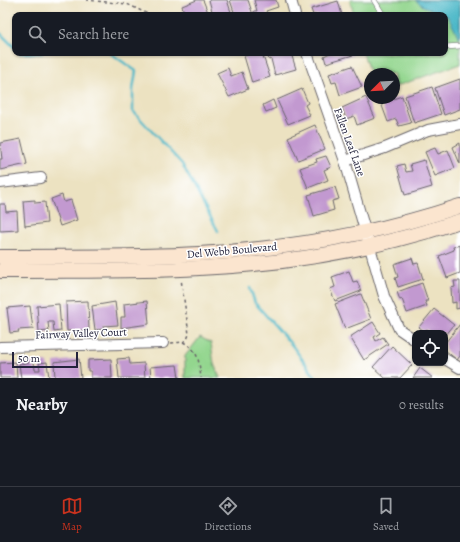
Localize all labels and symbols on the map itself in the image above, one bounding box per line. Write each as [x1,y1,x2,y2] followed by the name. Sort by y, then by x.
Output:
[364,68,400,104] north arrow
[330,106,369,179] street label: Fallen Leaf Lane
[186,239,278,262] street label: Del Webb Boulevard
[35,324,127,343] street label: Fairway Valley Court
[12,350,78,369] scale bar

